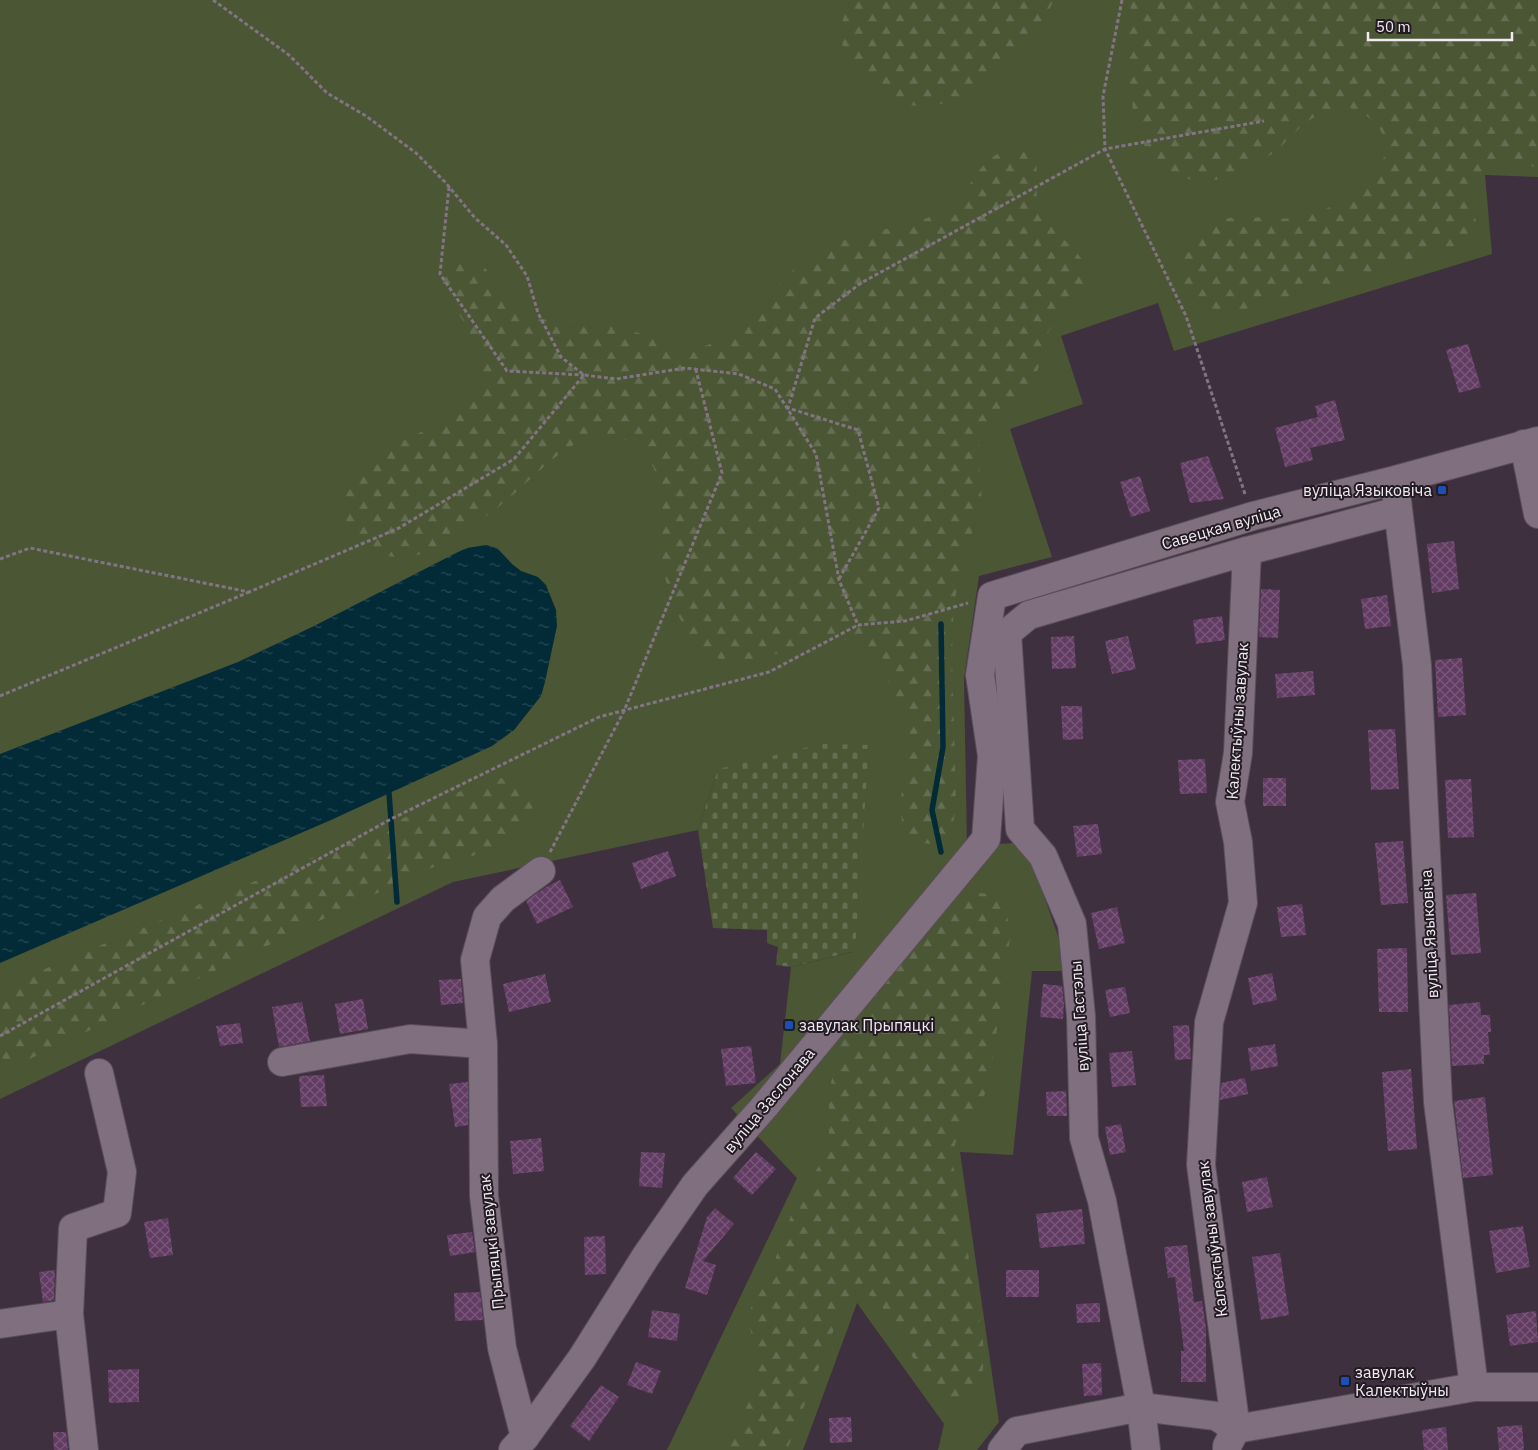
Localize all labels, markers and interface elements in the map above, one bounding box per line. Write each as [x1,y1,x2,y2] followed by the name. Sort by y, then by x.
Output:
[1368,10,1512,42] scale bar
[1376,17,1411,36] text: 50 m
[1303,480,1432,500] place label: вуліца Языковіча
[1436,484,1448,496] marker: вуліца Языковіча
[1159,500,1283,554] street label: Савецкая вуліца
[1222,642,1252,800] street label: Калектыўны завулак
[1416,869,1442,999] street label: вуліца Языковіча
[1065,960,1093,1072] street label: вуліца Гастэлы
[799,1015,934,1035] place label: завулак Прыпяцкі
[783,1019,795,1031] marker: завулак Прыпяцкі
[719,1043,819,1157] street label: вуліца Заслонава
[1192,1160,1231,1318] street label: Калектыўны завулак
[474,1174,508,1310] street label: Прыпяцкі завулак
[1355,1362,1449,1400] place label: завулак Калектыўны
[1339,1375,1351,1387] marker: завулак Калектыўны

